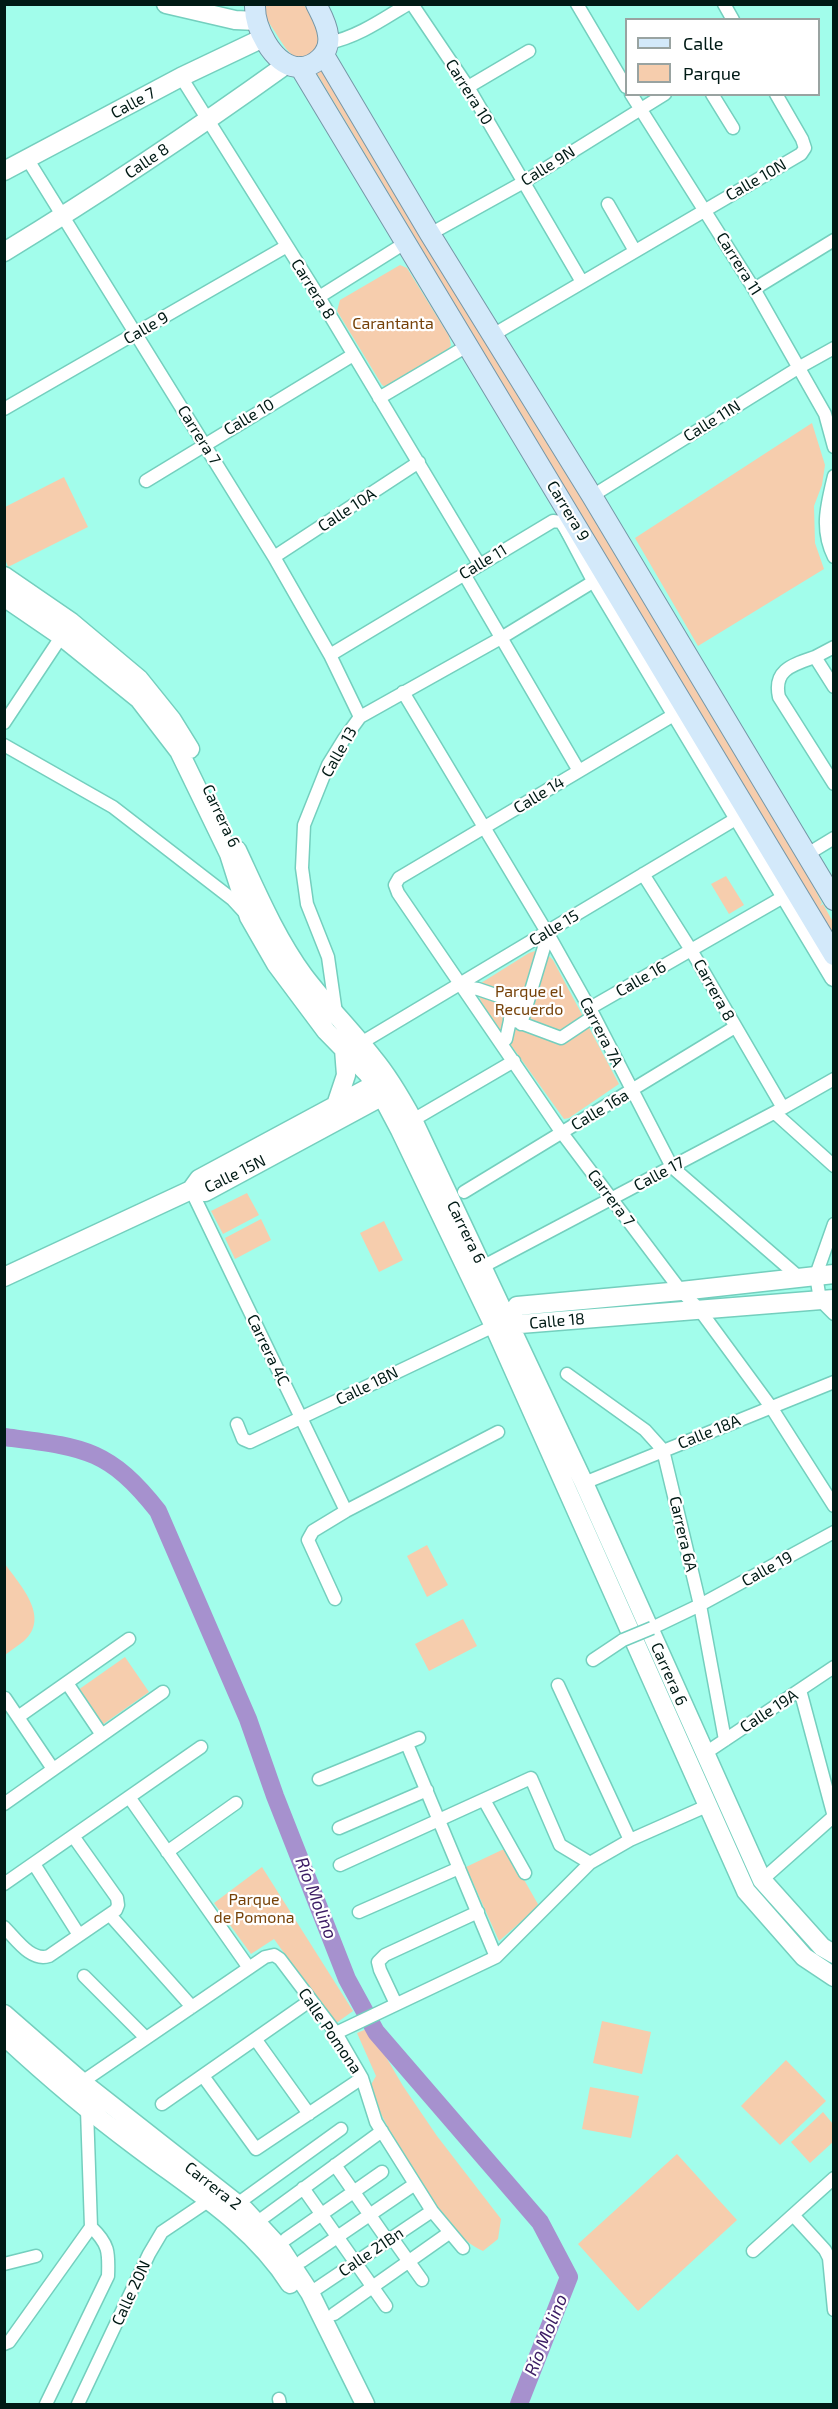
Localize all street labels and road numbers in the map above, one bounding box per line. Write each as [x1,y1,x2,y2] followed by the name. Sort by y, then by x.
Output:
[441,56,497,128] street label: Carrera 10
[107,83,159,123] street label: Calle 7
[121,139,173,183] street label: Calle 8
[517,142,579,190] street label: Calle 9N
[722,155,790,205] street label: Calle 10N
[712,229,766,299] street label: Carrera 11
[287,255,339,323] street label: Carrera 8
[120,308,172,348] street label: Calle 9
[220,394,278,440] street label: Calle 10
[680,396,744,446] street label: Calle 11N
[173,402,225,468] street label: Carrera 7
[543,477,593,545] street label: Carrera 9
[314,484,380,536] street label: Calle 10A
[456,540,510,584] street label: Calle 11
[317,723,361,781] street label: Calle 13
[510,772,568,818] street label: Calle 14
[198,782,244,850] street label: Carrera 6
[526,906,582,950] street label: Calle 15
[689,956,739,1024] street label: Carrera 8
[612,957,670,1001] street label: Calle 16
[575,994,627,1070] street label: Carrera 7A
[568,1085,632,1135] street label: Calle 16a
[201,1151,269,1197] street label: Calle 15N
[631,1153,687,1195] street label: Calle 17
[583,1166,639,1230] street label: Carrera 7
[443,1198,489,1266] street label: Carrera 6
[528,1309,586,1333] street label: Calle 18
[243,1311,293,1389] street label: Carrera 4C
[333,1363,401,1409] street label: Calle 18N
[675,1411,743,1453] street label: Calle 18A
[665,1494,701,1574] street label: Carrera 6A
[738,1547,796,1591] street label: Calle 19
[647,1639,691,1709] street label: Carrera 6
[736,1685,802,1737] street label: Calle 19A
[294,1985,366,2077] street label: Calle Pomona
[181,2158,245,2214] street label: Carrera 2
[335,2223,407,2281] street label: Calle 21Bn
[108,2257,154,2329] street label: Calle 20N

